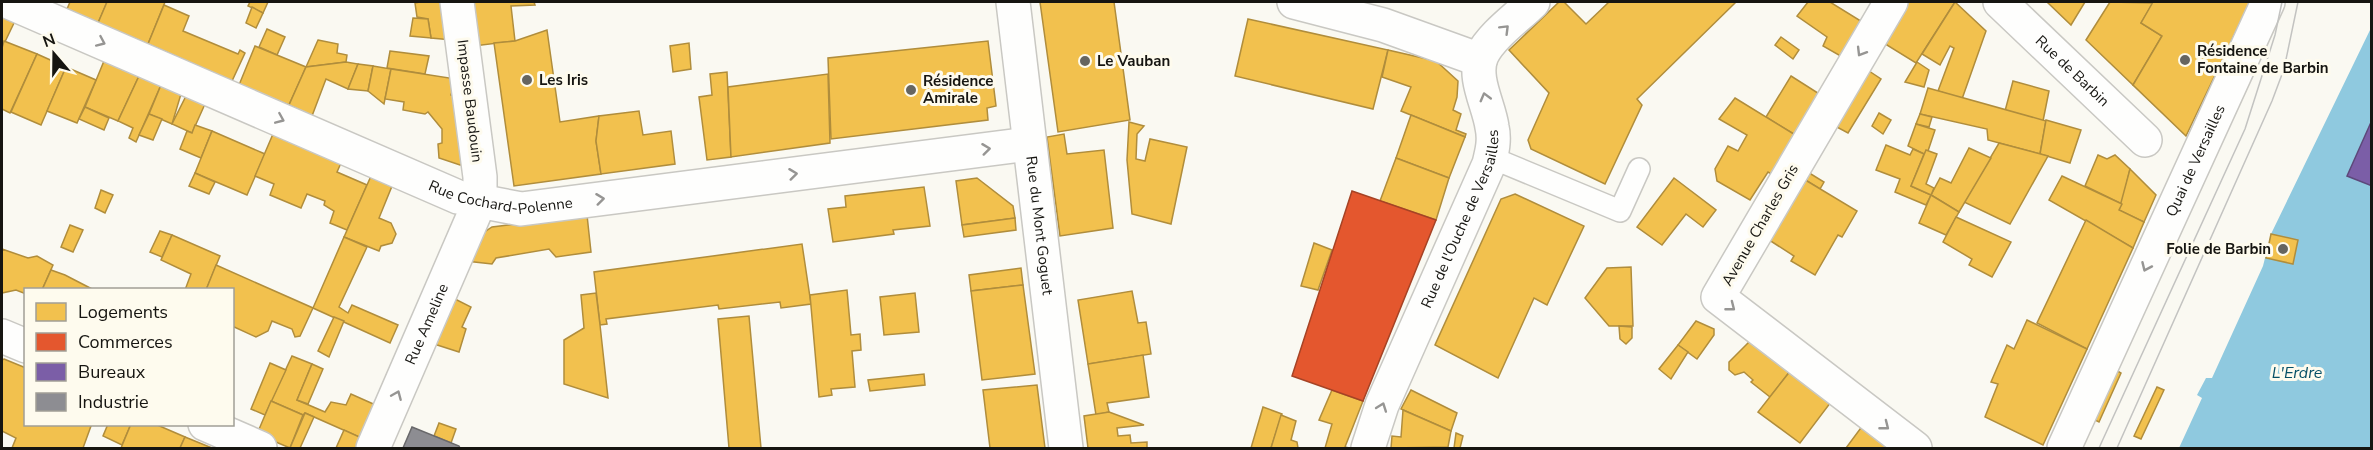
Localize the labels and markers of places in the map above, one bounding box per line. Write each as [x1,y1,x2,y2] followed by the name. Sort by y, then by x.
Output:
[2197,41,2329,78] place label: Résidence Fontaine de Barbin
[1097,51,1170,71] place label: Le Vauban
[2178,53,2192,67] marker: Résidence Fontaine de Barbin
[1078,54,1092,68] marker: Le Vauban
[539,70,588,90] place label: Les Iris
[923,71,993,108] place label: Résidence Amirale
[520,73,534,87] marker: Les Iris
[904,83,918,97] marker: Résidence Amirale
[2166,239,2271,259] place label: Folie de Barbin
[2276,242,2290,256] marker: Folie de Barbin

